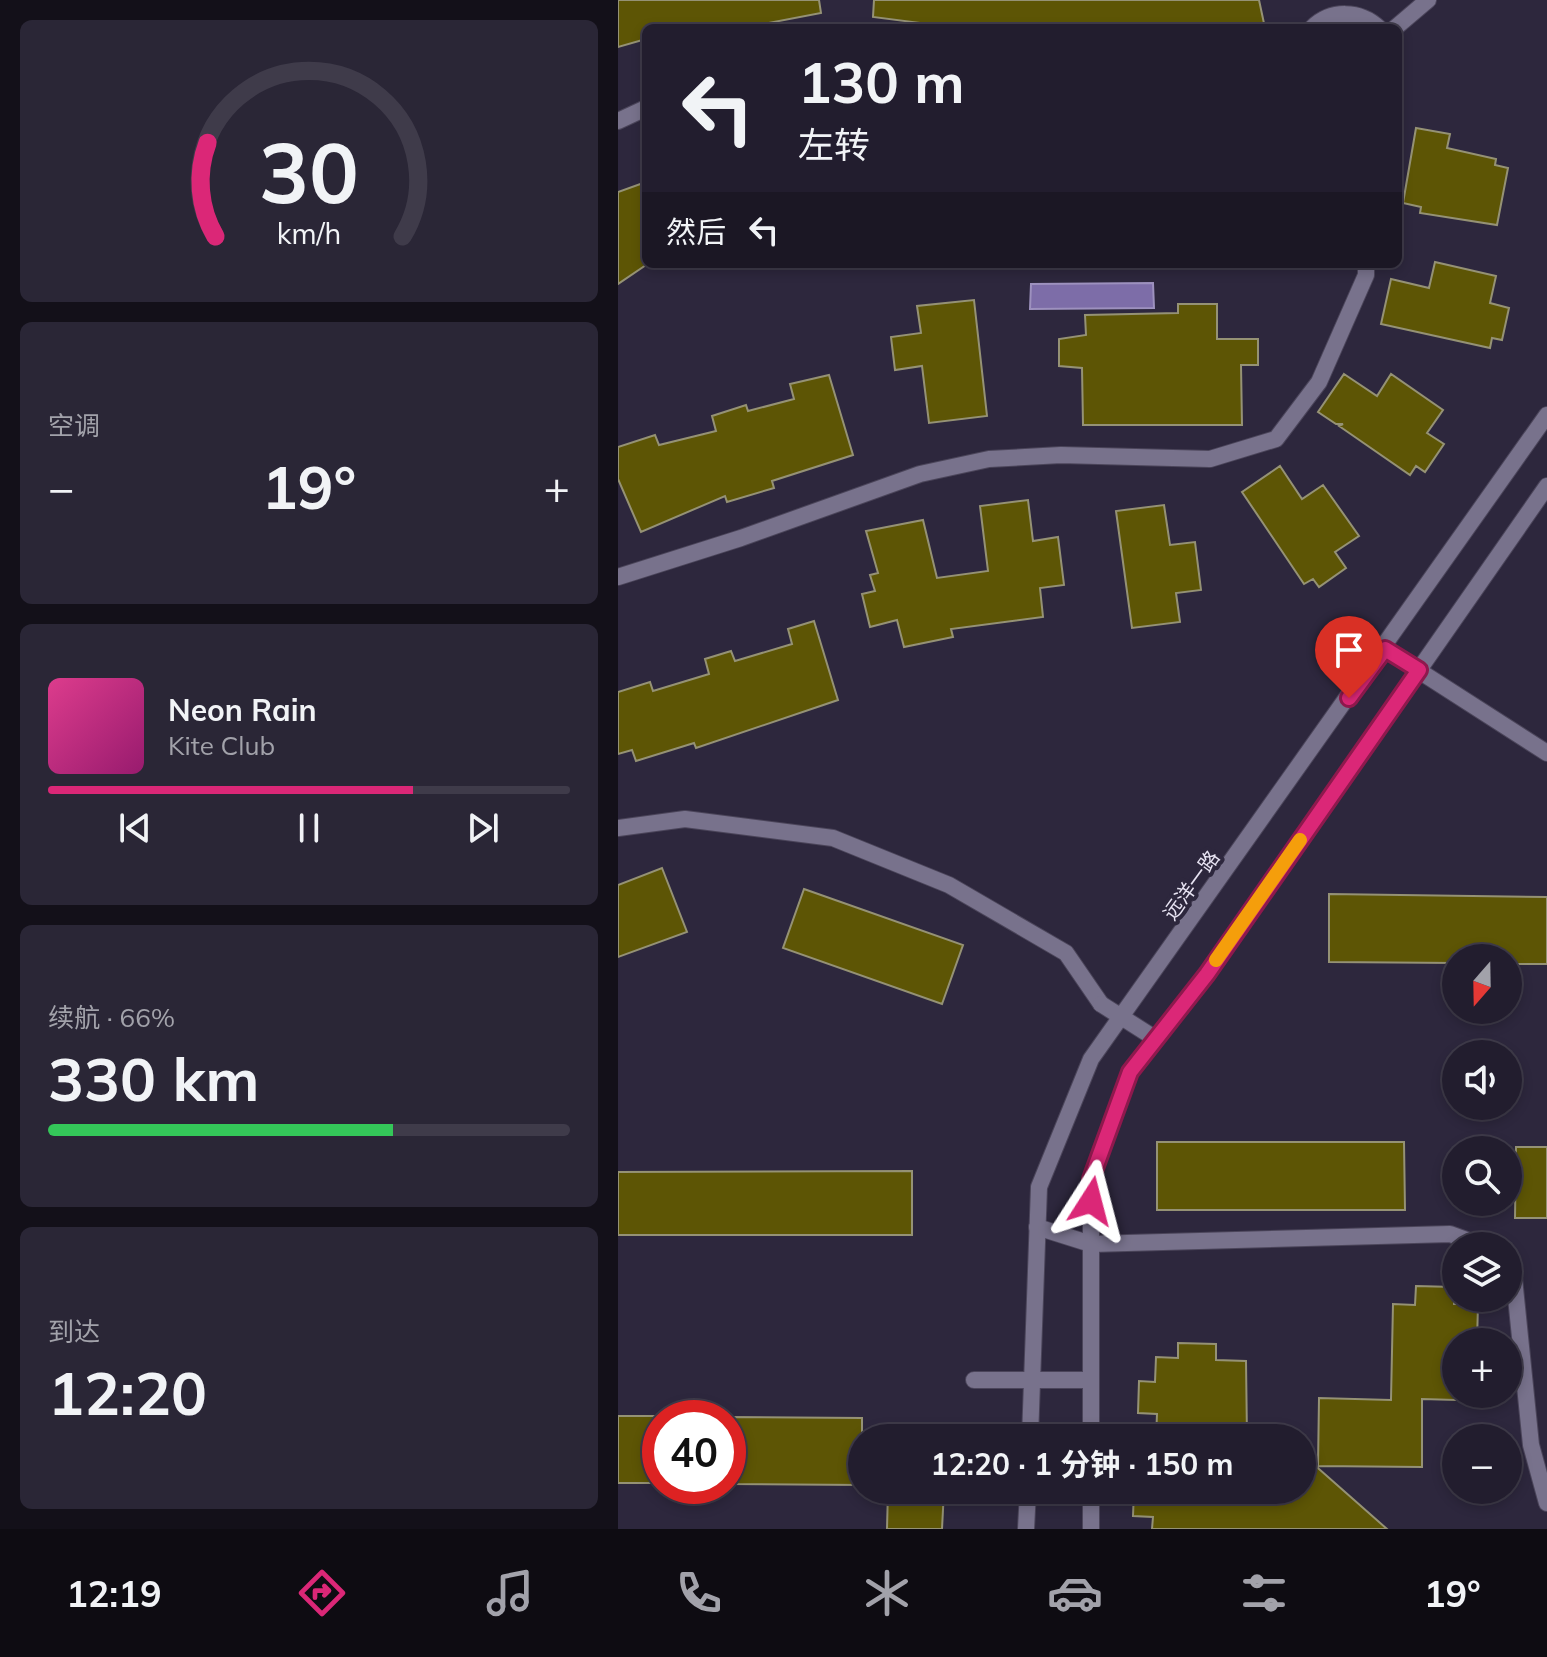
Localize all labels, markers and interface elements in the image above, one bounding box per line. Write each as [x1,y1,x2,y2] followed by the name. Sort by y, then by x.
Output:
[798,47,965,117] text: 130 m
[666,56,770,160] icon: left
[259,118,359,223] text: 30
[798,122,870,167] text: 左转
[742,208,786,252] icon: left
[666,213,726,251] text: 然后
[277,215,341,251] text: km/h
[48,409,100,442] text: 空调
[262,449,356,524] text: 19°
[48,460,74,515] text: −
[544,460,570,515] text: +
[1315,616,1383,698] pin
[1327,628,1371,672] icon: arrive
[168,691,317,729] text: Neon Rain
[168,729,275,762] text: Kite Club
[113,806,157,850] icon: previous
[287,806,331,850] icon: pause
[461,806,505,850] icon: next
[1157,845,1225,925] street label: 远洋一路
[1442,944,1522,1024] north arrow
[1442,944,1522,1504] map controls
[48,1001,175,1034] text: 续航 · 66%
[1442,1040,1522,1120] button: sound
[48,1041,260,1116] text: 330 km
[1442,1136,1522,1216] button: search
[1049,1159,1133,1243] position arrow
[1442,1232,1522,1312] button: layers
[48,1315,100,1348] text: 到达
[1442,1328,1522,1408] button: +
[48,1355,207,1430] text: 12:20
[642,1400,746,1504] speed limit sign: 40
[1442,1424,1522,1504] button: −
[931,1445,1233,1483] text: 12:20 · 1 分钟 · 150 m
[294,1565,350,1621] icon: directions
[482,1565,538,1621] icon: music
[671,1565,727,1621] icon: phone
[859,1565,915,1621] icon: climate
[1047,1565,1103,1621] icon: car
[1236,1565,1292,1621] icon: filters
[66,1571,162,1616] text: 12:19
[1424,1571,1481,1616] text: 19°

